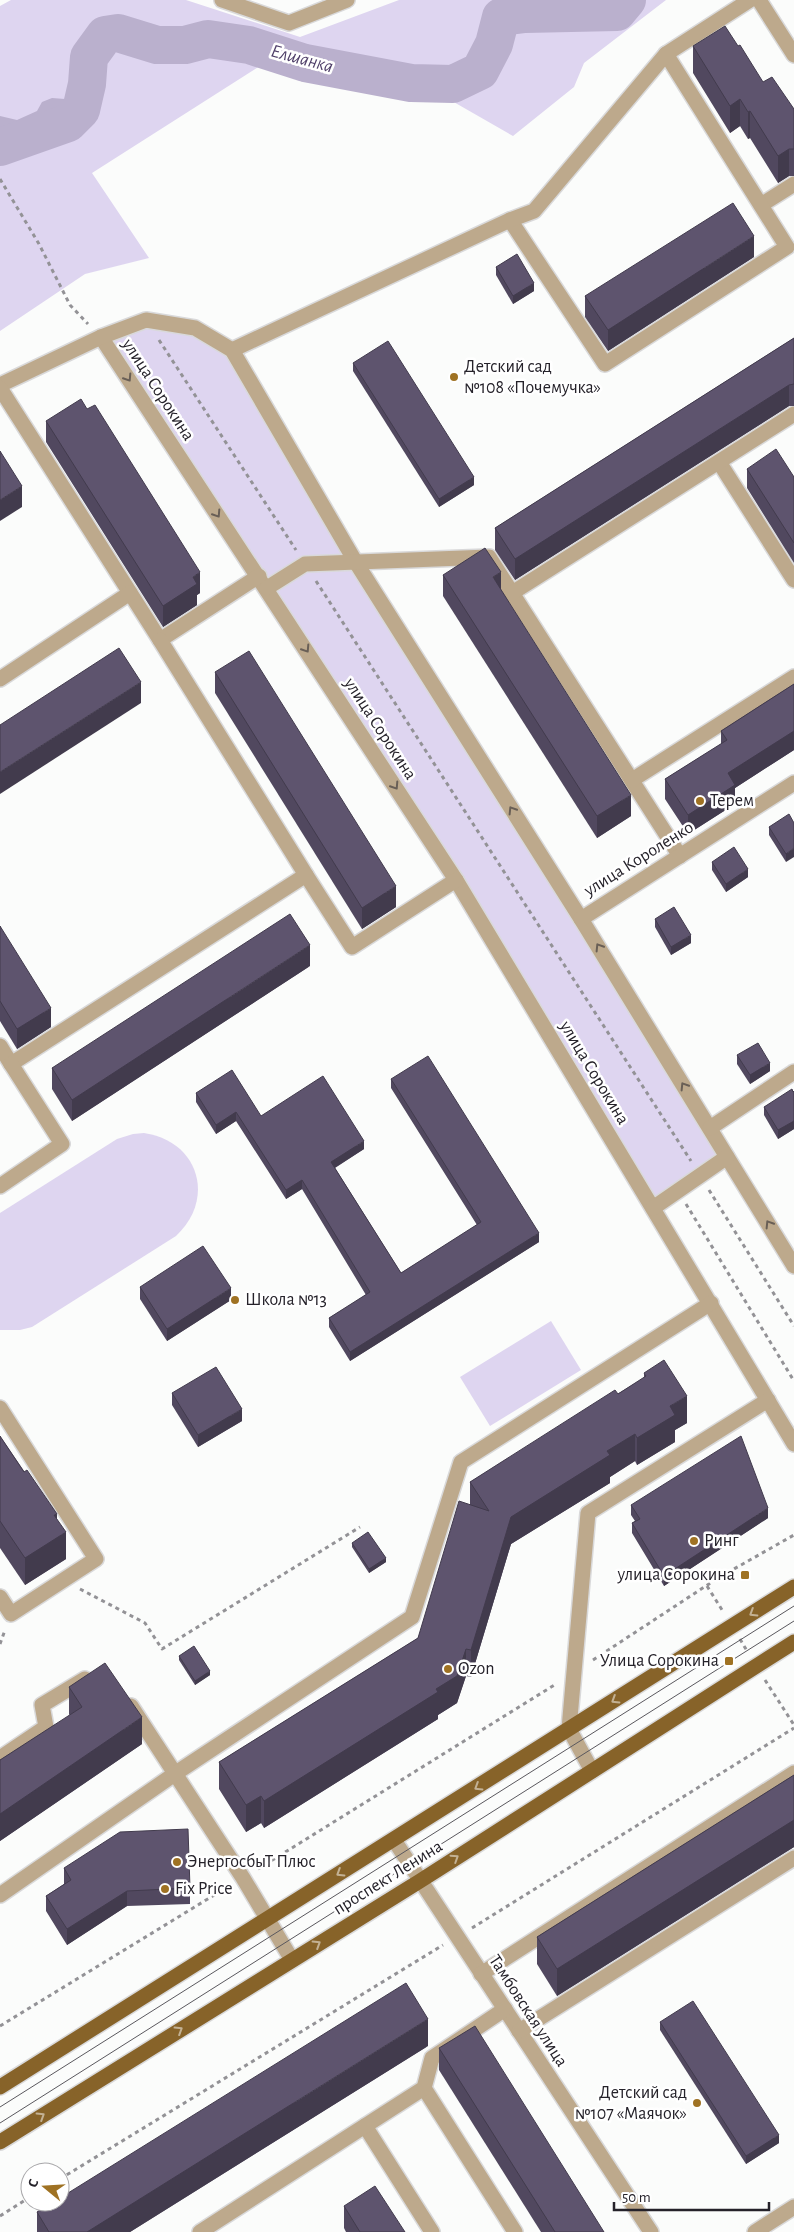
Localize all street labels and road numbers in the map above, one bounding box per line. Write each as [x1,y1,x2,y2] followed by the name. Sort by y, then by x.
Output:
[118,335,198,444] street label: улица Сорокина
[340,674,420,783] street label: улица Сорокина
[580,818,697,900] street label: улица Короленко
[556,1017,632,1128] street label: улица Сорокина
[330,1837,446,1919] street label: проспект Ленина
[485,1951,572,2070] street label: Тамбовская улица

